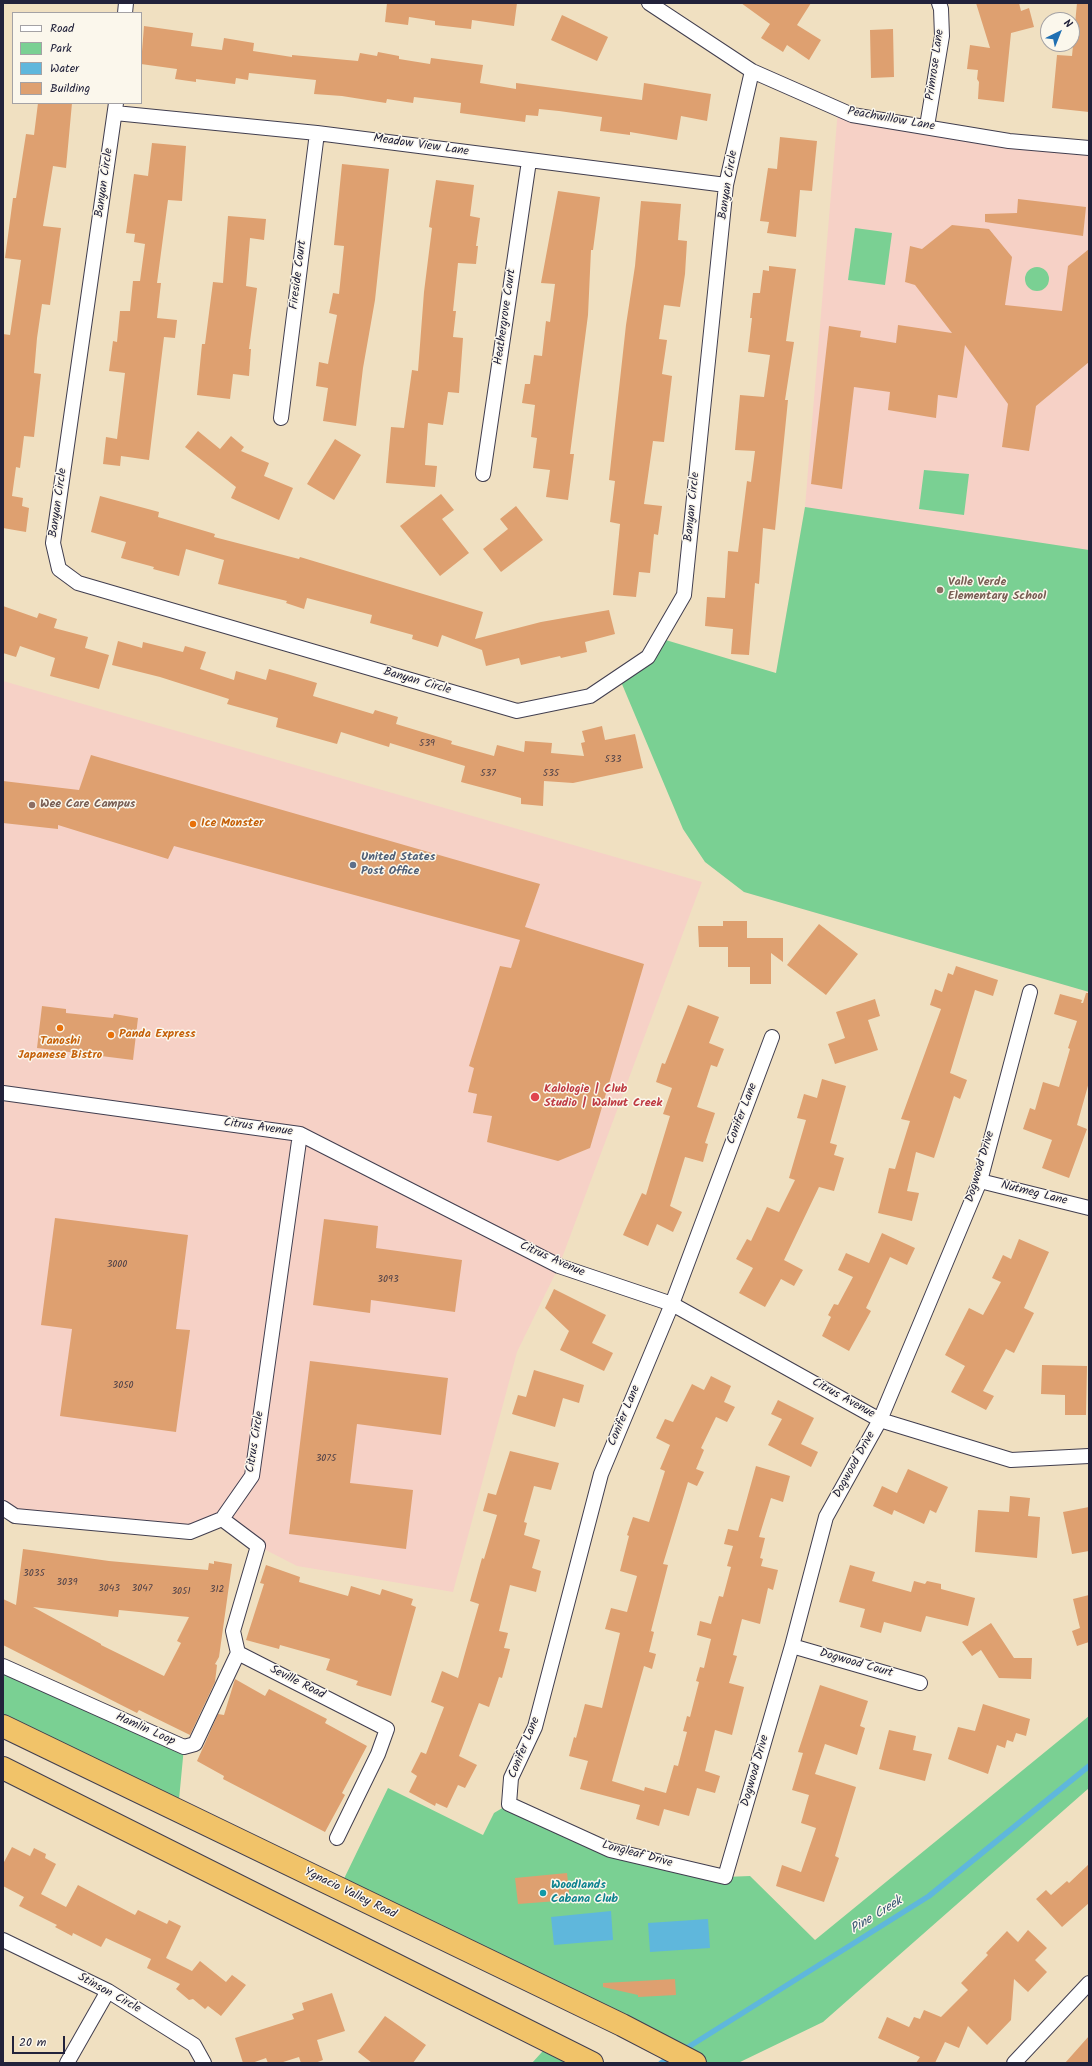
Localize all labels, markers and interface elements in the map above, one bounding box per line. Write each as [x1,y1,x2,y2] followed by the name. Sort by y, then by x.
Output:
[12,12,142,104] legend
[1040,12,1080,52] north arrow
[1059,15,1076,33] text: N
[50,19,74,38] text: Road
[924,29,948,101] street label: Primrose Lane
[50,39,72,58] text: Park
[50,59,79,78] text: Water
[50,79,90,98] text: Building
[846,105,936,135] street label: Peachwillow Lane
[372,132,470,160] street label: Meadow View Lane
[93,147,117,219] street label: Banyan Circle
[716,149,742,221] street label: Banyan Circle
[288,240,310,310] street label: Fireside Court
[492,268,520,366] street label: Heathergrove Court
[47,467,71,539] street label: Banyan Circle
[682,472,704,542] street label: Banyan Circle
[948,576,1046,604] place label: Valle Verde Elementary School
[935,585,945,595] marker: Valle Verde Elementary School
[381,665,453,699] street label: Banyan Circle
[419,738,435,750] house number: 539
[605,754,621,766] house number: 533
[480,768,496,780] house number: 537
[543,768,559,780] house number: 535
[40,798,135,812] place label: Wee Care Campus
[27,800,37,810] marker: Wee Care Campus
[201,817,263,831] place label: Ice Monster
[188,819,198,829] marker: Ice Monster
[361,851,435,879] place label: United States Post Office
[348,860,358,870] marker: United States Post Office
[55,1023,65,1033] marker: Tanoshi Japanese Bistro
[119,1028,196,1042] place label: Panda Express
[106,1030,116,1040] marker: Panda Express
[18,1035,102,1063] place label: Tanoshi Japanese Bistro
[725,1081,761,1147] street label: Conifer Lane
[544,1083,662,1111] place label: Kalologie | Club Studio | Walnut Creek
[529,1091,541,1103] marker: Kalologie | Club Studio | Walnut Creek
[222,1116,294,1140] street label: Citrus Avenue
[963,1130,999,1204] street label: Dogwood Drive
[999,1179,1069,1209] street label: Nutmeg Lane
[517,1239,587,1281] street label: Citrus Avenue
[107,1259,127,1271] house number: 3000
[377,1274,399,1286] house number: 3093
[809,1376,877,1422] street label: Citrus Avenue
[112,1380,134,1392] house number: 3050
[606,1383,644,1449] street label: Conifer Lane
[244,1410,268,1474] street label: Citrus Circle
[831,1429,879,1501] street label: Dogwood Drive
[316,1453,336,1465] house number: 3075
[23,1568,45,1580] house number: 3035
[56,1577,78,1589] house number: 3039
[98,1583,120,1595] house number: 3043
[132,1583,152,1595] house number: 3047
[210,1584,224,1596] house number: 312
[171,1586,191,1598] house number: 3051
[818,1647,894,1681] street label: Dogwood Court
[267,1663,327,1703] street label: Seville Road
[113,1711,177,1749] street label: Hamlin Loop
[506,1715,544,1781] street label: Conifer Lane
[739,1734,773,1808] street label: Dogwood Drive
[600,1839,674,1871] street label: Longleaf Drive
[302,1865,398,1923] street label: Ygnacio Valley Road
[551,1879,618,1907] place label: Woodlands Cabana Club
[538,1888,548,1898] marker: Woodlands Cabana Club
[848,1894,906,1938] water label: Pine Creek
[75,1971,143,2017] street label: Stinson Circle
[14,2028,67,2054] scale bar
[19,2033,46,2052] text: 20 m

